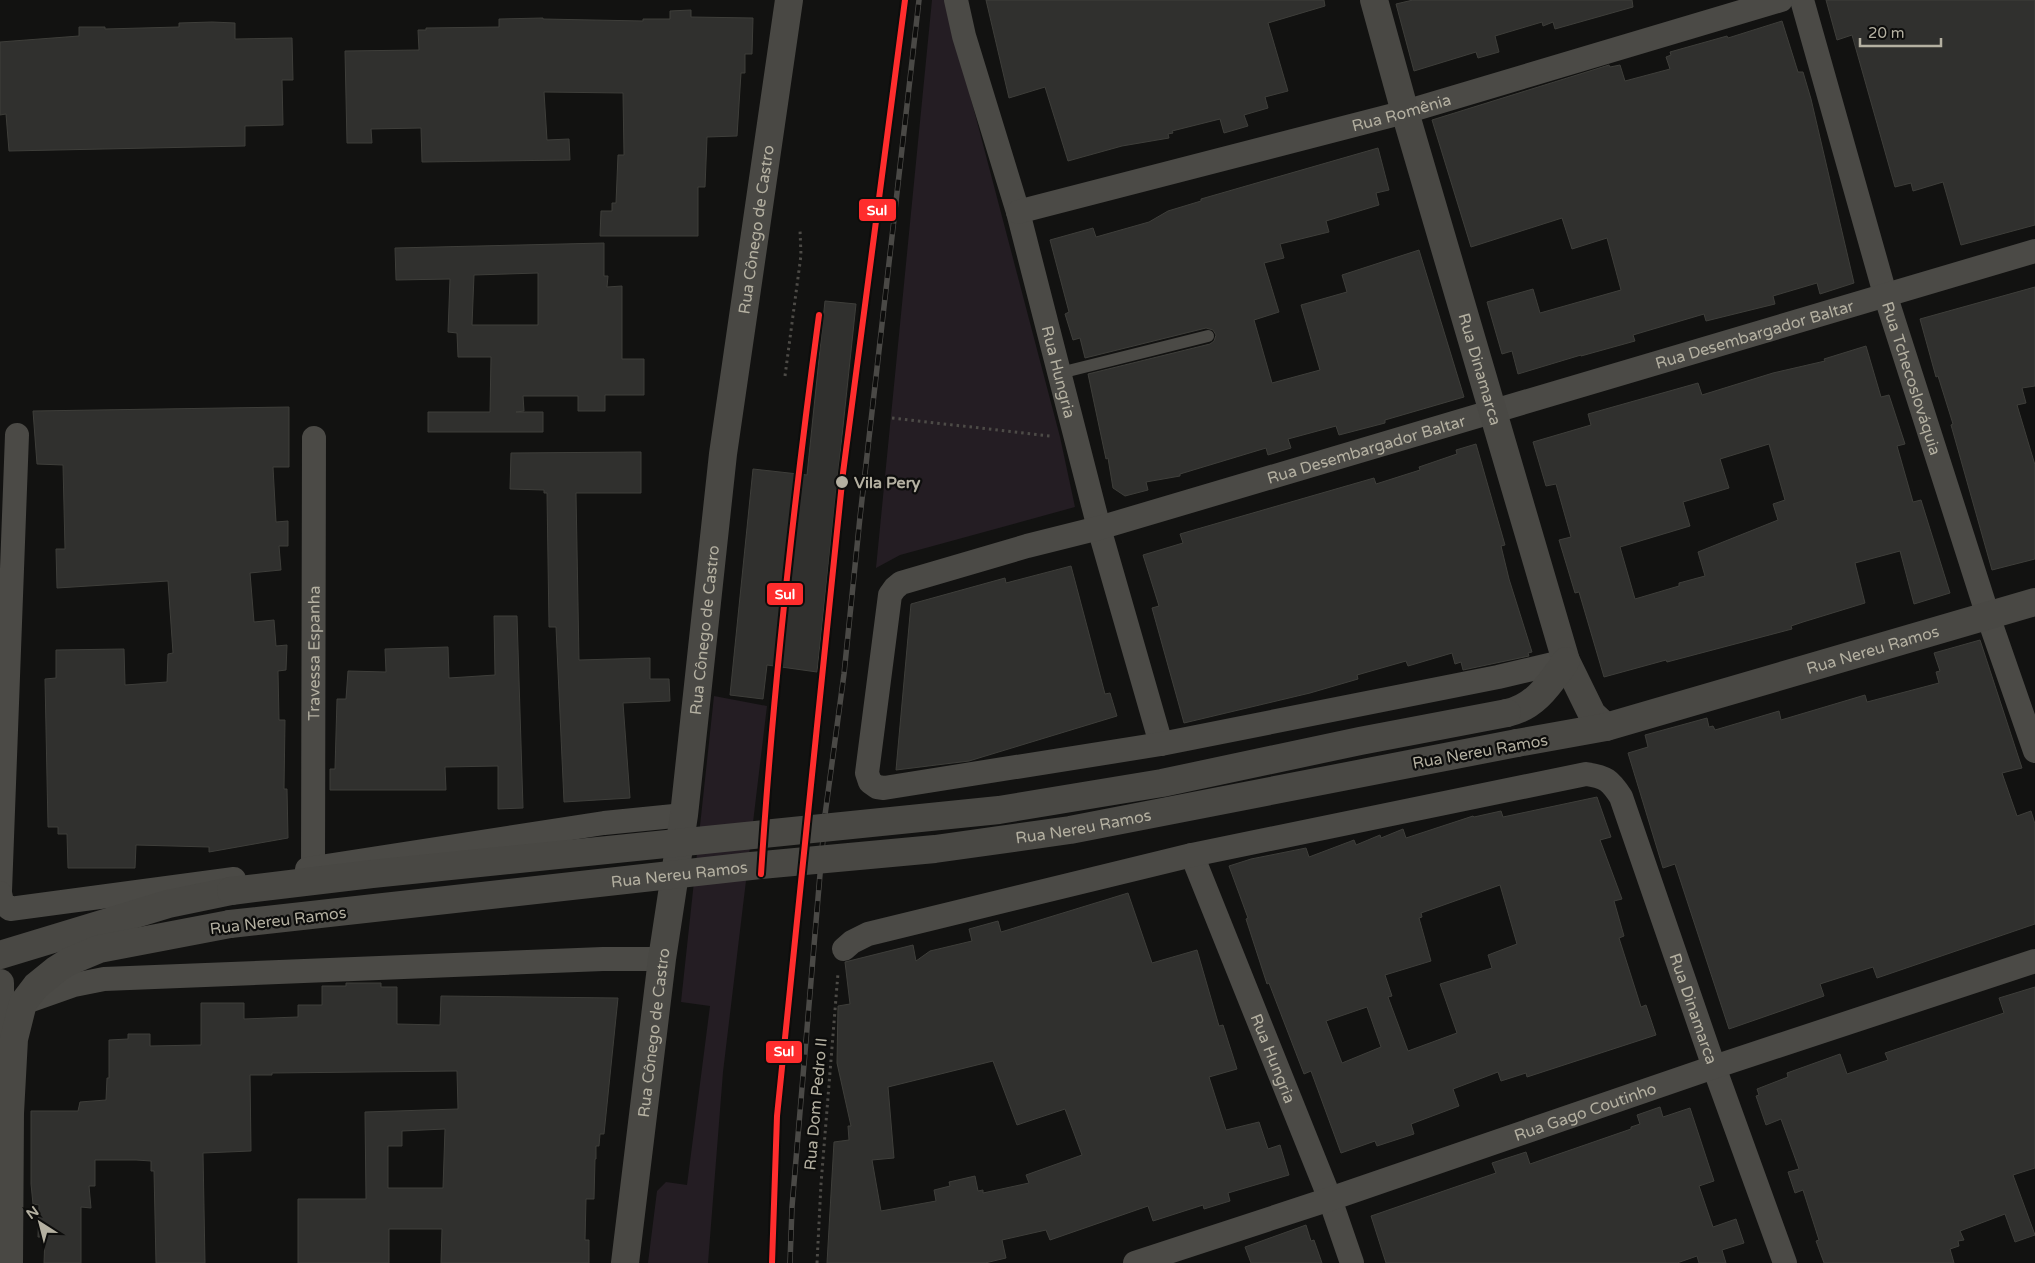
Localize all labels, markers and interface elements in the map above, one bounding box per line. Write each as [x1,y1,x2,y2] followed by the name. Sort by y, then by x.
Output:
[1860,15,1941,47] scale bar
[1868,24,1905,42] text: 20 m
[1350,90,1453,136] street label: Rua Romênia
[734,144,779,315] street label: Rua Cônego de Castro
[858,198,897,222] line badge: Sul
[867,202,887,219] text: Sul
[1653,296,1857,374] street label: Rua Desembargador Baltar
[1877,299,1945,458] street label: Rua Tchecoslováquia
[1453,311,1505,428] street label: Rua Dinamarca
[1037,324,1079,421] street label: Rua Hungria
[1265,411,1469,489] street label: Rua Desembargador Baltar
[854,473,921,493] place label: Vila Pery
[834,474,850,490] marker: Vila Pery
[686,544,724,716] street label: Rua Cônego de Castro
[766,582,804,606] line badge: Sul
[304,585,325,721] street label: Travessa Espanha
[775,586,795,603] text: Sul
[1804,621,1942,679] street label: Rua Nereu Ramos
[1411,730,1550,774] street label: Rua Nereu Ramos
[1014,805,1153,849] street label: Rua Nereu Ramos
[610,857,749,893] street label: Rua Nereu Ramos
[209,903,347,939] street label: Rua Nereu Ramos
[634,947,675,1119] street label: Rua Cônego de Castro
[1665,951,1721,1067] street label: Rua Dinamarca
[1246,1011,1300,1106] street label: Rua Hungria
[800,1037,832,1171] street label: Rua Dom Pedro II
[765,1040,803,1064] line badge: Sul
[774,1043,794,1060] text: Sul
[1512,1079,1659,1146] street label: Rua Gago Coutinho
[15,1198,65,1248] north arrow
[23,1203,42,1223] text: N

